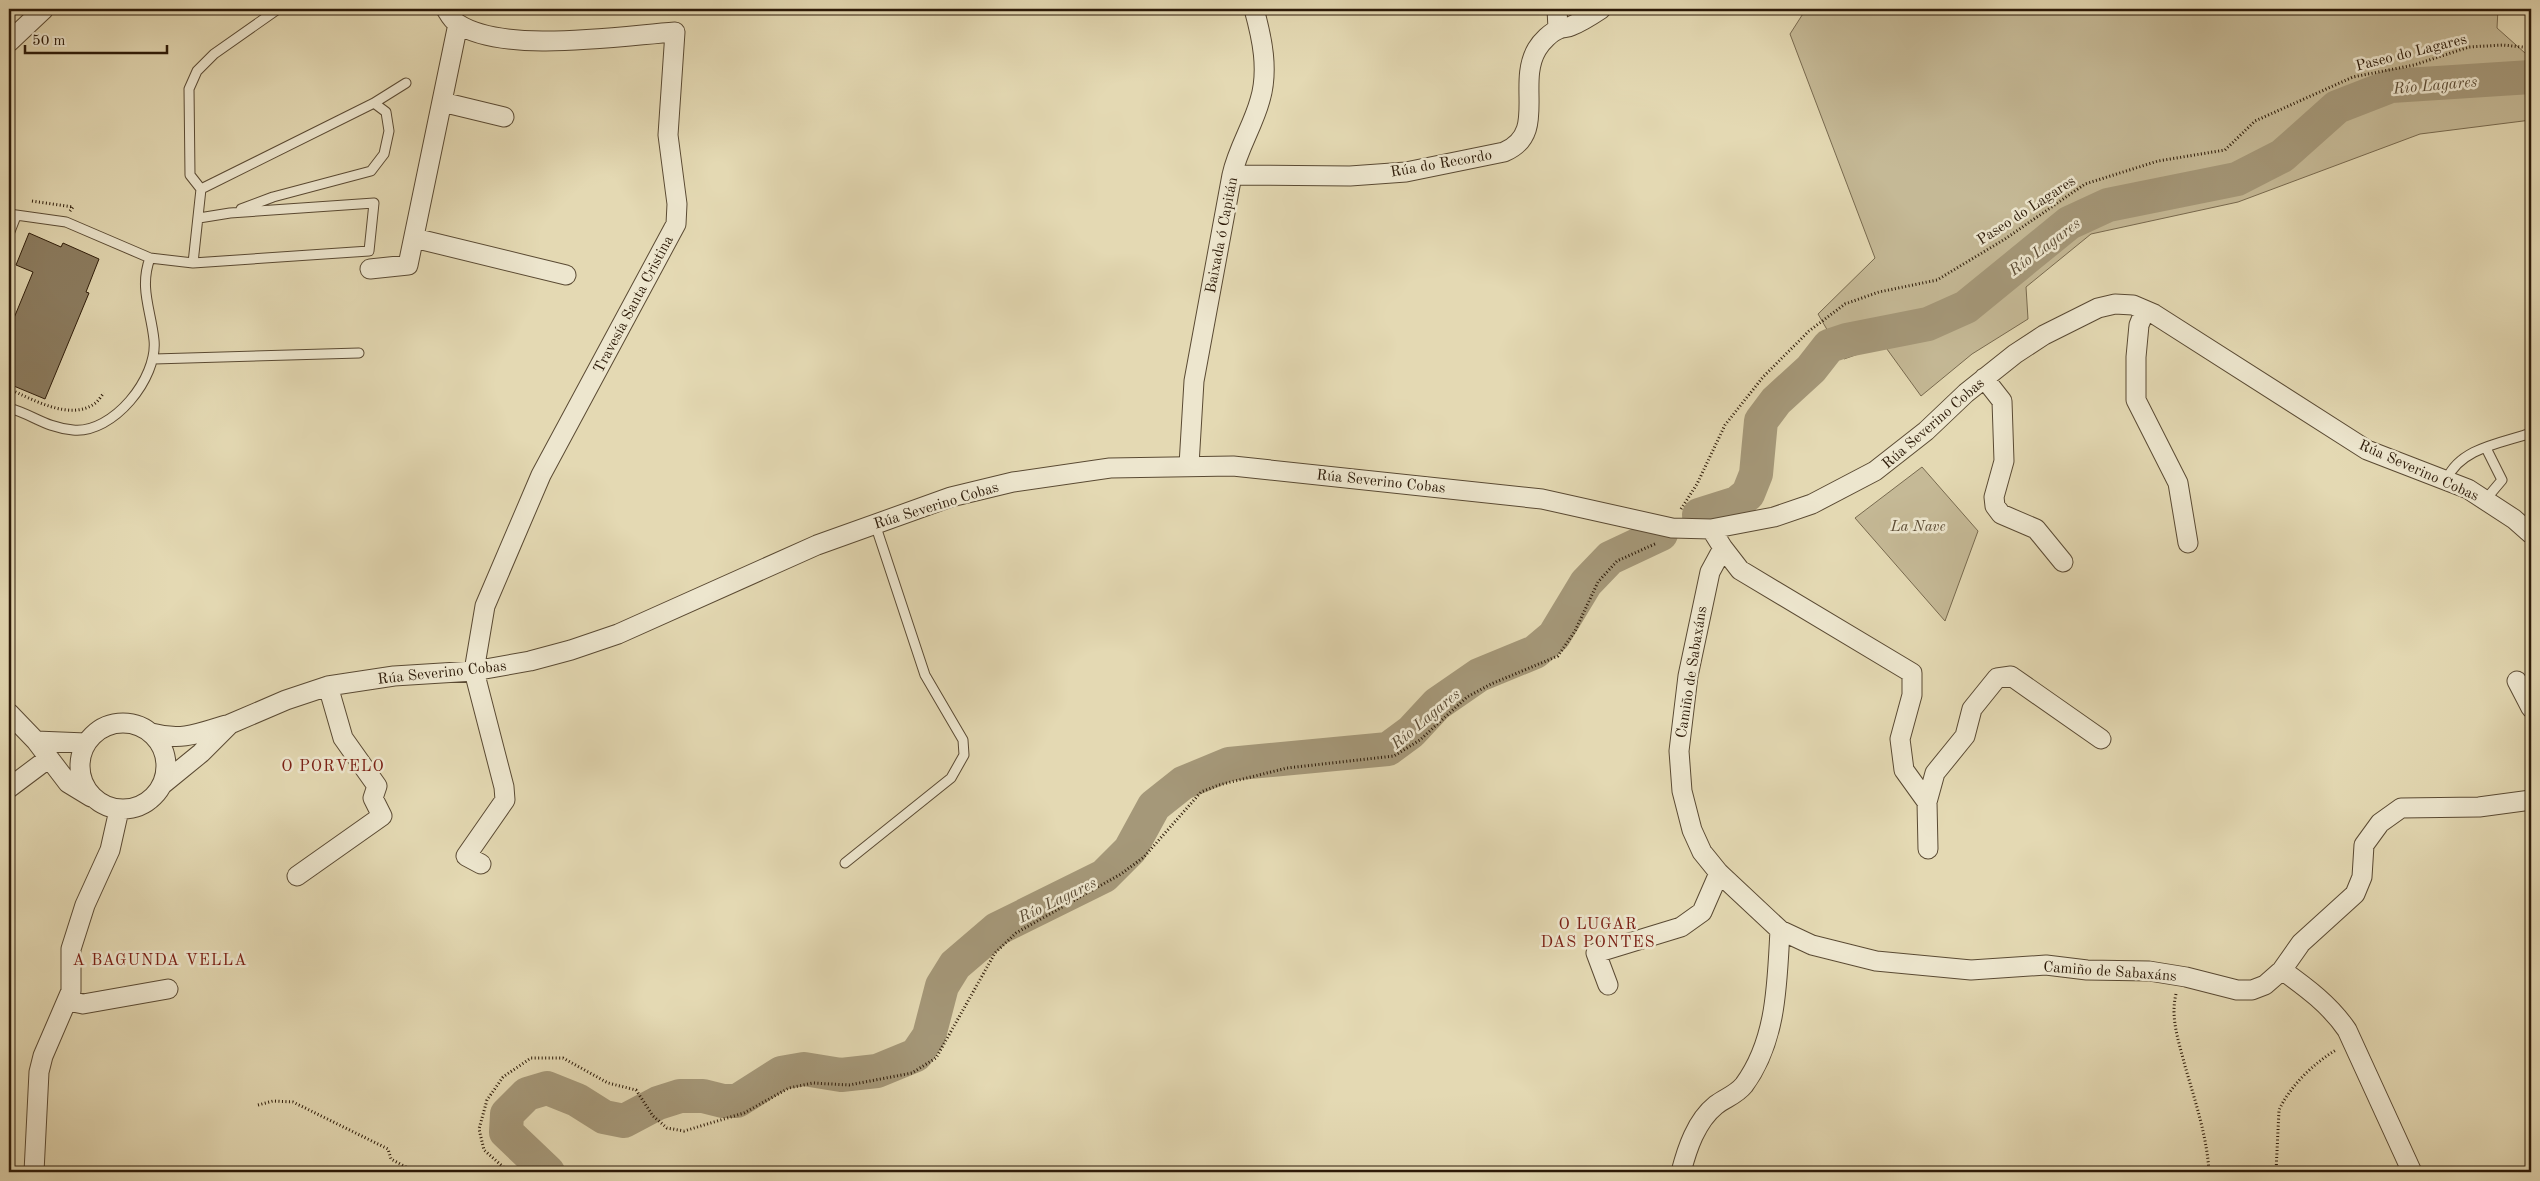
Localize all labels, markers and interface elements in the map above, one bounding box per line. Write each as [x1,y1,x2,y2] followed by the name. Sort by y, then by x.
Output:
[25,22,168,54] scale bar
[2354,32,2468,75] street label: Paseo do Lagares
[32,34,66,49] text: 50 m
[2391,74,2478,98] water label: Río Lagares
[1389,148,1493,181] street label: Rúa do Recordo
[1975,174,2079,249] street label: Paseo do Lagares
[1204,176,1241,295] street label: Baixada ó Capitán
[2006,216,2084,280] water label: Río Lagares
[592,233,677,376] street label: Travesía Santa Cristina
[1880,376,1988,472] street label: Rúa Severino Cobas
[2356,438,2481,505] street label: Rúa Severino Cobas
[1316,468,1446,497] street label: Rúa Severino Cobas
[872,480,1001,533] street label: Rúa Severino Cobas
[1889,520,1946,535] park label: La Nave
[1675,605,1710,739] street label: Camiño de Sabaxáns
[377,659,507,688] street label: Rúa Severino Cobas
[1388,686,1464,753] water label: Río Lagares
[281,759,385,775] district label: O PORVELO
[1015,875,1100,927] water label: Río Lagares
[1541,917,1655,951] district label: O LUGAR DAS PONTES
[72,953,248,969] district label: A BAGUNDA VELLA
[2043,960,2177,985] street label: Camiño de Sabaxáns

